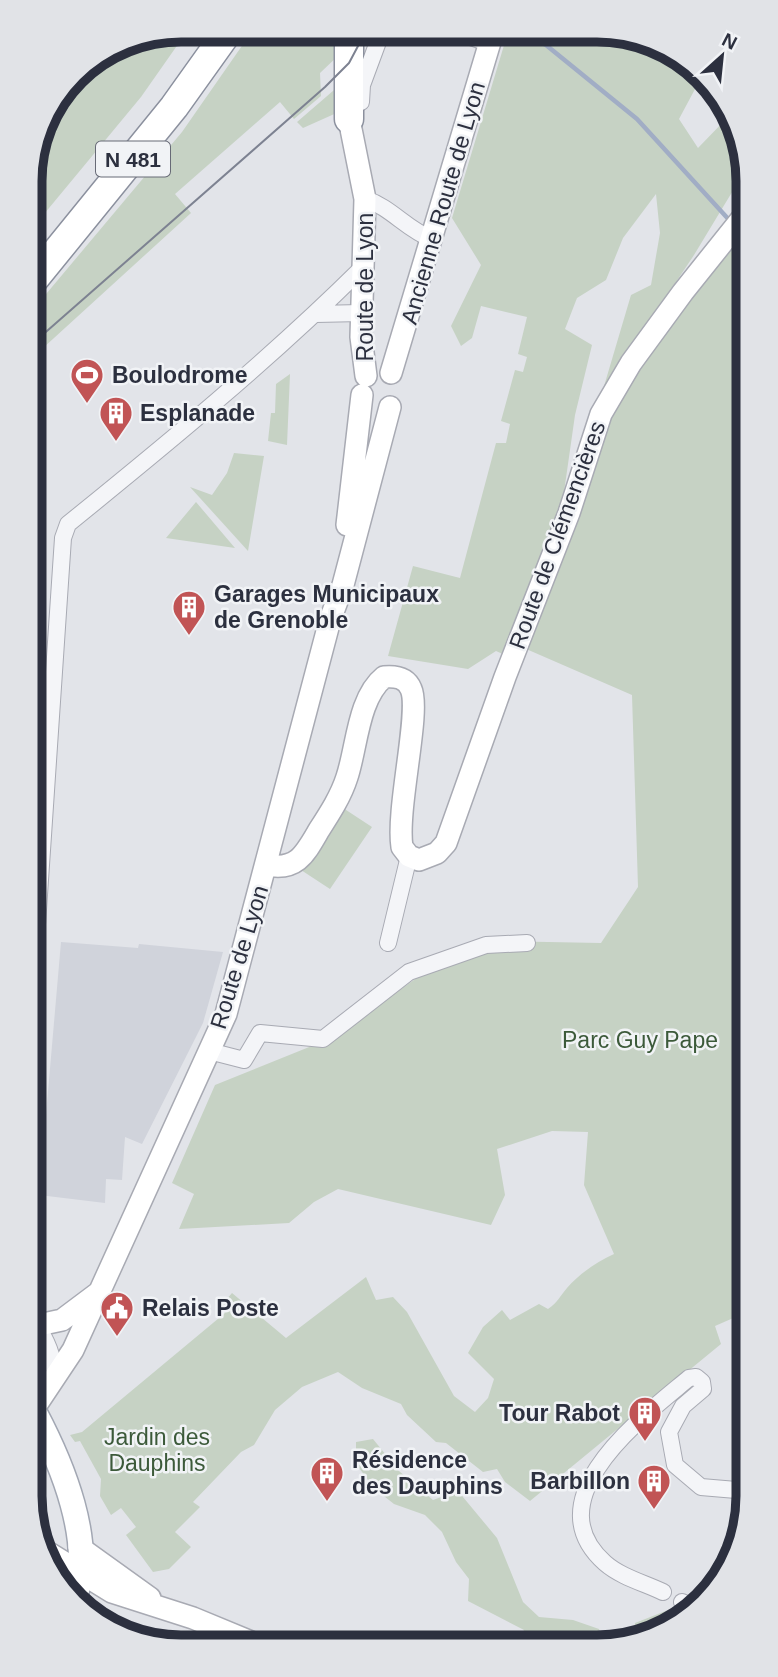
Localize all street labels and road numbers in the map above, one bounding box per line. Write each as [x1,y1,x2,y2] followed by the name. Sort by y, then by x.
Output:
[396,79,490,327] street label: Ancienne Route de Lyon
[96,142,170,176] road number: N 481
[352,213,378,361] street label: Route de Lyon
[504,418,610,652] street label: Route de Clémencières
[205,882,273,1032] street label: Route de Lyon

